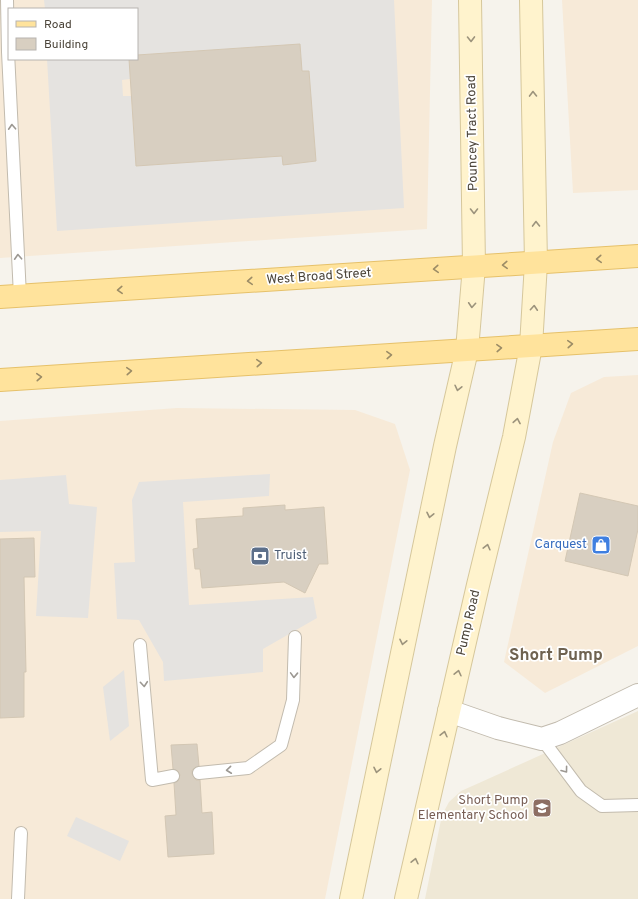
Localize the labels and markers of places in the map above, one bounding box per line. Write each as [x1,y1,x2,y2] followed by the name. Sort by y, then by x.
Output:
[590,534,612,556] shop icon: Carquest
[535,537,587,553] place label: Carquest
[249,545,271,567] bank icon: Truist
[274,548,307,564] place label: Truist
[418,793,528,824] place label: Short Pump Elementary School
[531,797,553,819] school or university icon: Short Pump Elementary School

